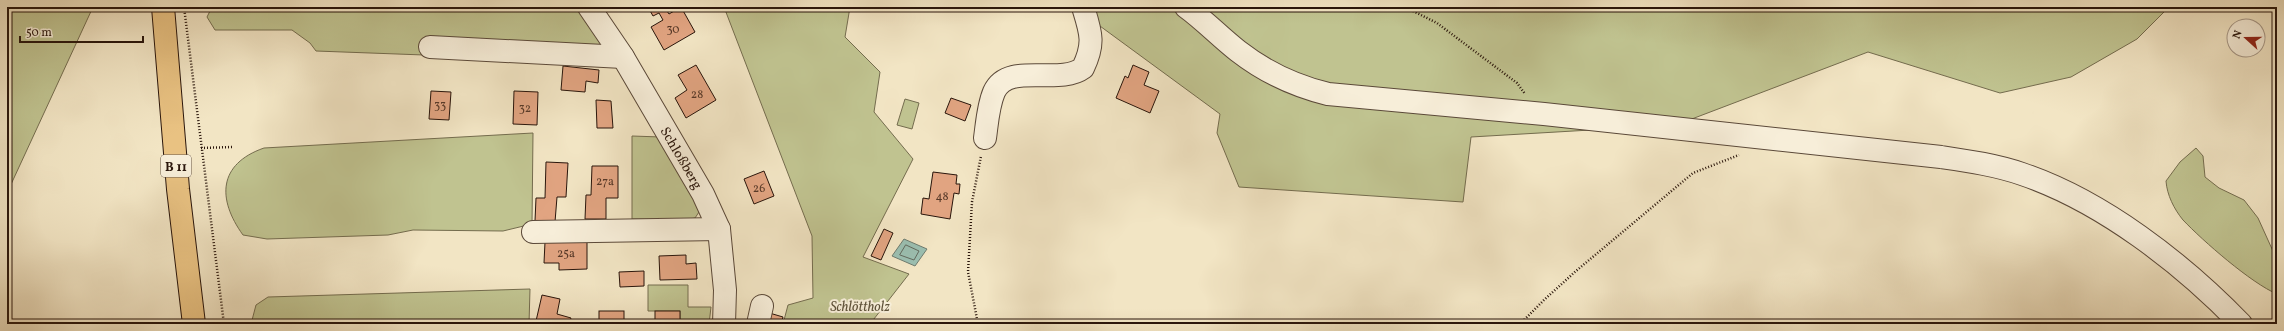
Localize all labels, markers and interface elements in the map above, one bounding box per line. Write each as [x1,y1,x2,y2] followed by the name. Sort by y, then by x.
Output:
[20,18,143,44] scale bar
[2226,18,2266,58] north arrow
[666,22,680,38] house number: 30
[26,25,52,41] text: 50 m
[2230,29,2246,41] text: N
[691,87,703,103] house number: 28
[434,98,446,114] house number: 33
[519,101,531,117] house number: 32
[655,124,706,193] street label: Schloßberg
[161,155,191,177] road number: B 11
[596,174,614,190] house number: 27a
[753,181,765,197] house number: 26
[935,189,949,205] house number: 48
[557,246,575,262] house number: 25a
[830,298,890,317] park label: Schlöttholz

